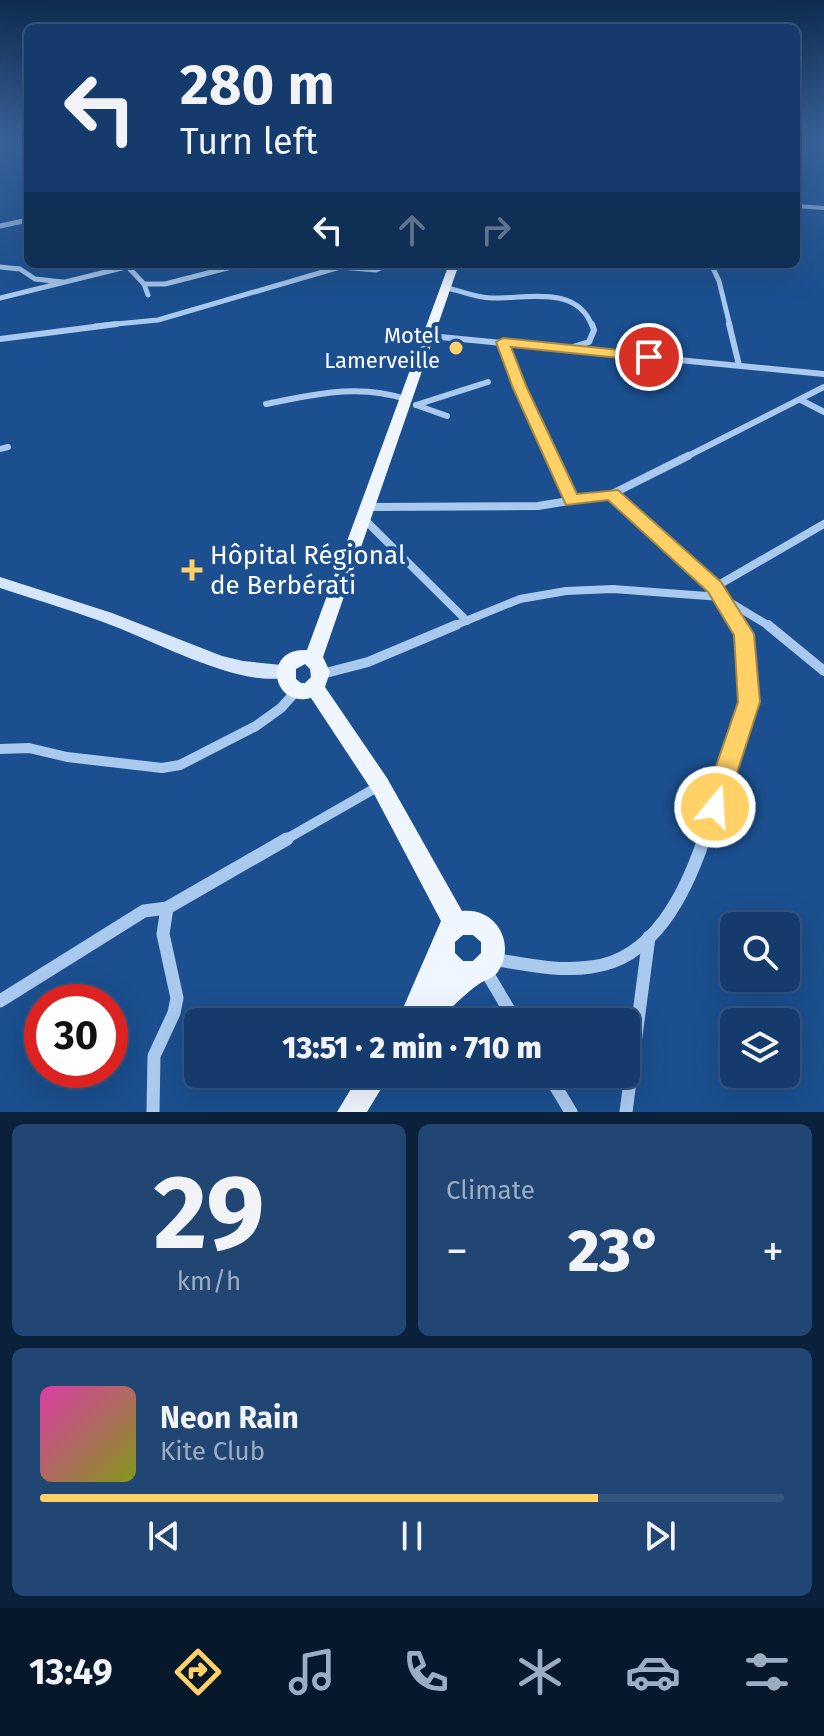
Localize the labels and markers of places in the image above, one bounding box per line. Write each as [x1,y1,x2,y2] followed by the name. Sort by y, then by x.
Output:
[324,322,440,374] place label: Motel Lamerveille
[615,323,683,391] pin
[447,339,465,357] marker: Motel Lamerveille
[210,540,406,601] place label: Hôpital Régional de Berbérati
[181,559,203,581] marker: Hôpital Régional de Berbérati

